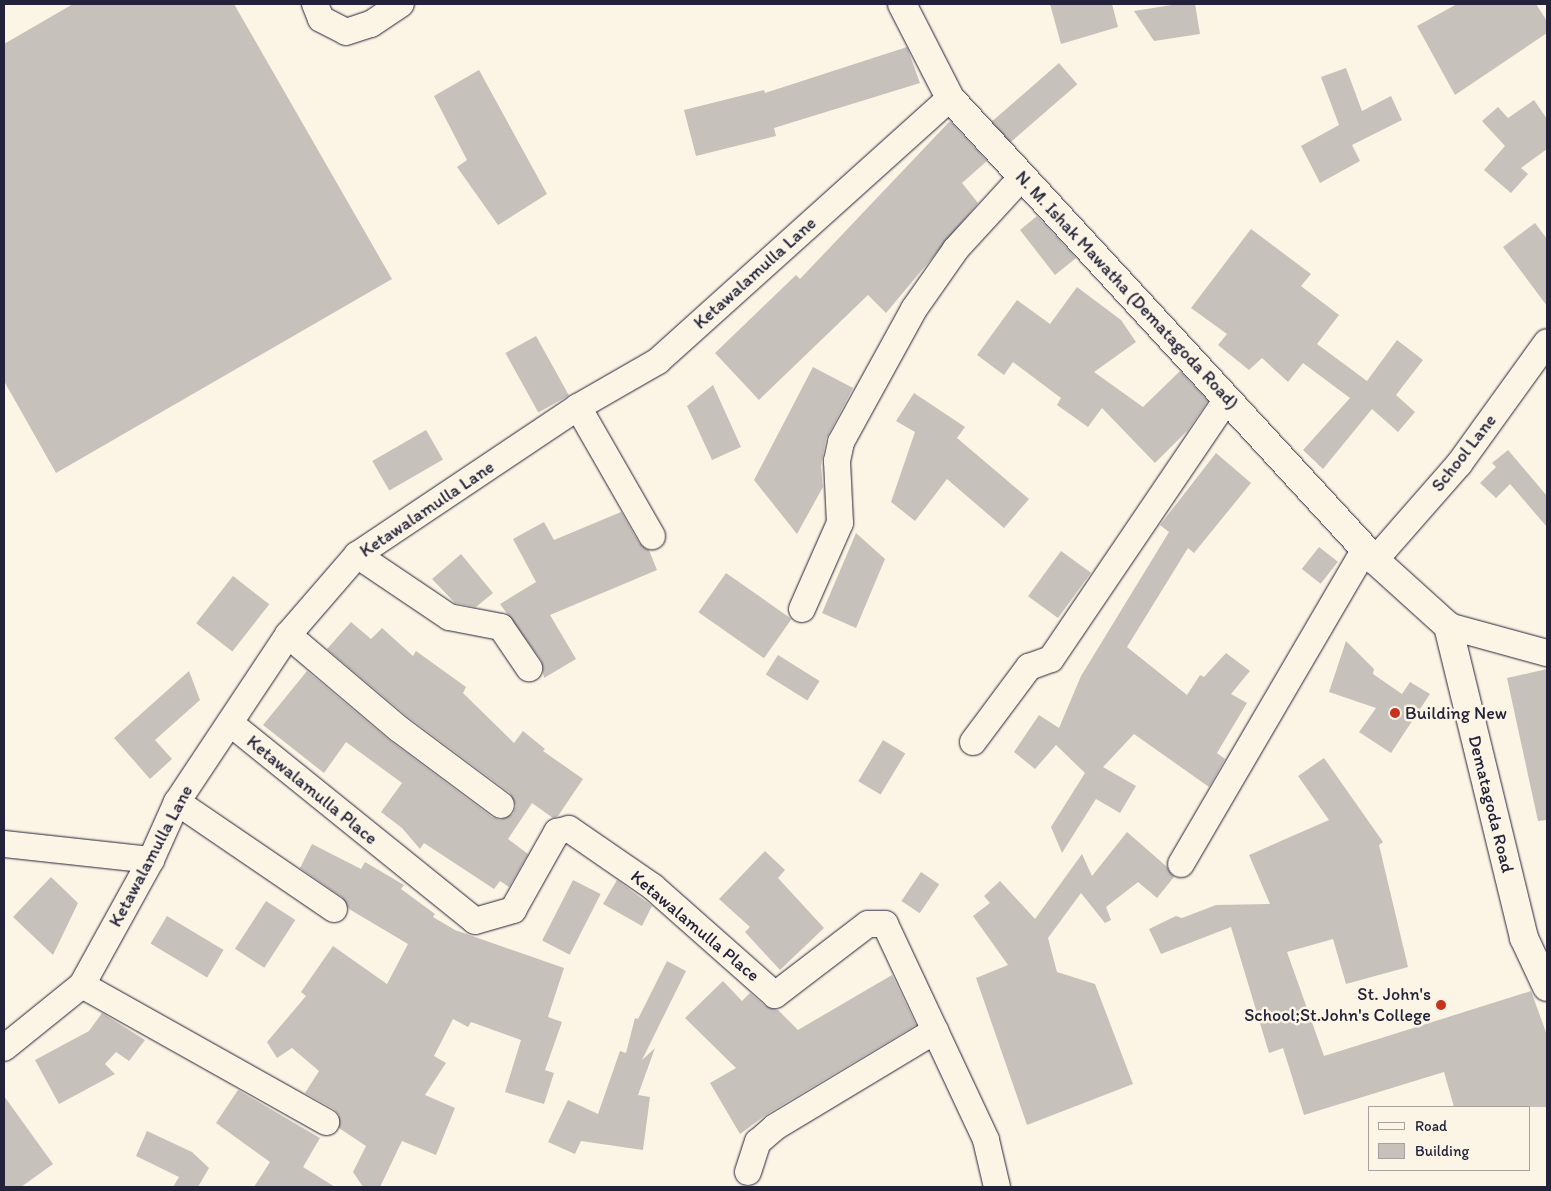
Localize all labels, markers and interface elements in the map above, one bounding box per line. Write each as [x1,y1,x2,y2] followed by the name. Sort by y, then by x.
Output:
[1011,167,1243,413] street label: N. M. Ishak Mawatha (Dematagoda Road)
[689,212,821,334] street label: Ketawalamulla Lane
[1427,410,1501,496] street label: School Lane
[356,456,498,562] street label: Ketawalamulla Lane
[1405,702,1507,724] place label: Building New
[1389,707,1401,719] marker: Building New
[242,731,382,849] street label: Ketawalamulla Place
[1464,733,1518,875] street label: Dematagoda Road
[105,781,197,931] street label: Ketawalamulla Lane
[626,866,764,986] street label: Ketawalamulla Place
[1244,984,1431,1026] place label: St. John's School;St.John's College
[1435,999,1447,1011] marker: St. John's School;St.John's College
[1368,1106,1531,1171] legend
[1415,1117,1447,1135] text: Road
[1415,1142,1469,1160] text: Building

